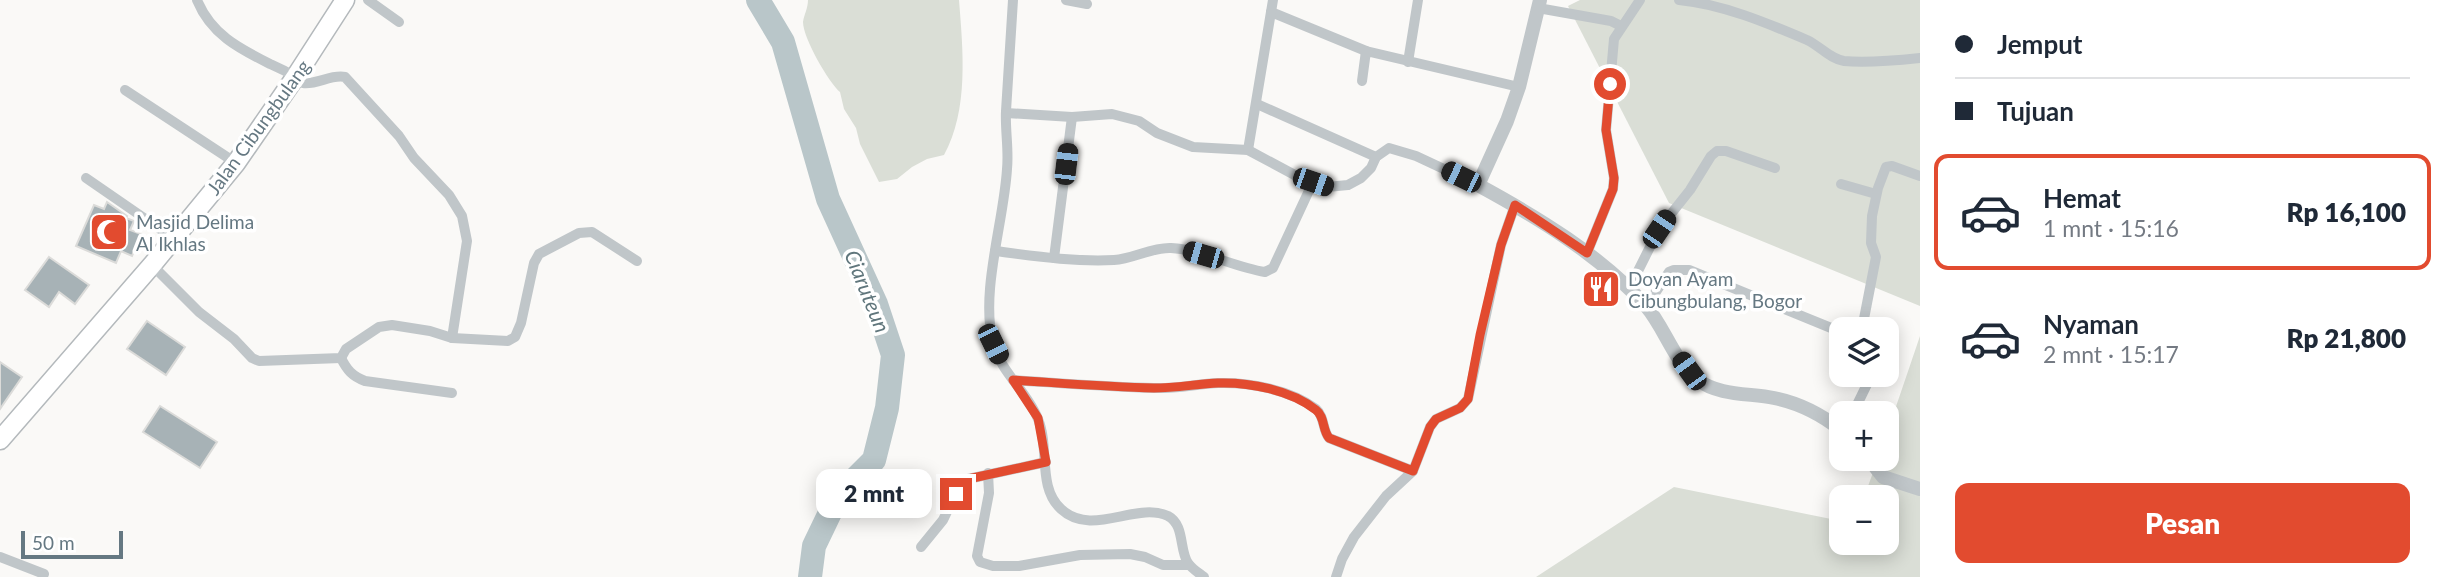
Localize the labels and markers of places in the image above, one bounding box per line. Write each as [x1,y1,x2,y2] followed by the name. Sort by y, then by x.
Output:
[136,210,254,255] place label: Masjid Delima Al Ikhlas
[88,211,130,253] mosque icon: Masjid Delima Al Ikhlas
[1628,267,1802,312] place label: Doyan Ayam Cibungbulang, Bogor
[1580,268,1622,310] restaurant icon: Doyan Ayam Cibungbulang, Bogor

